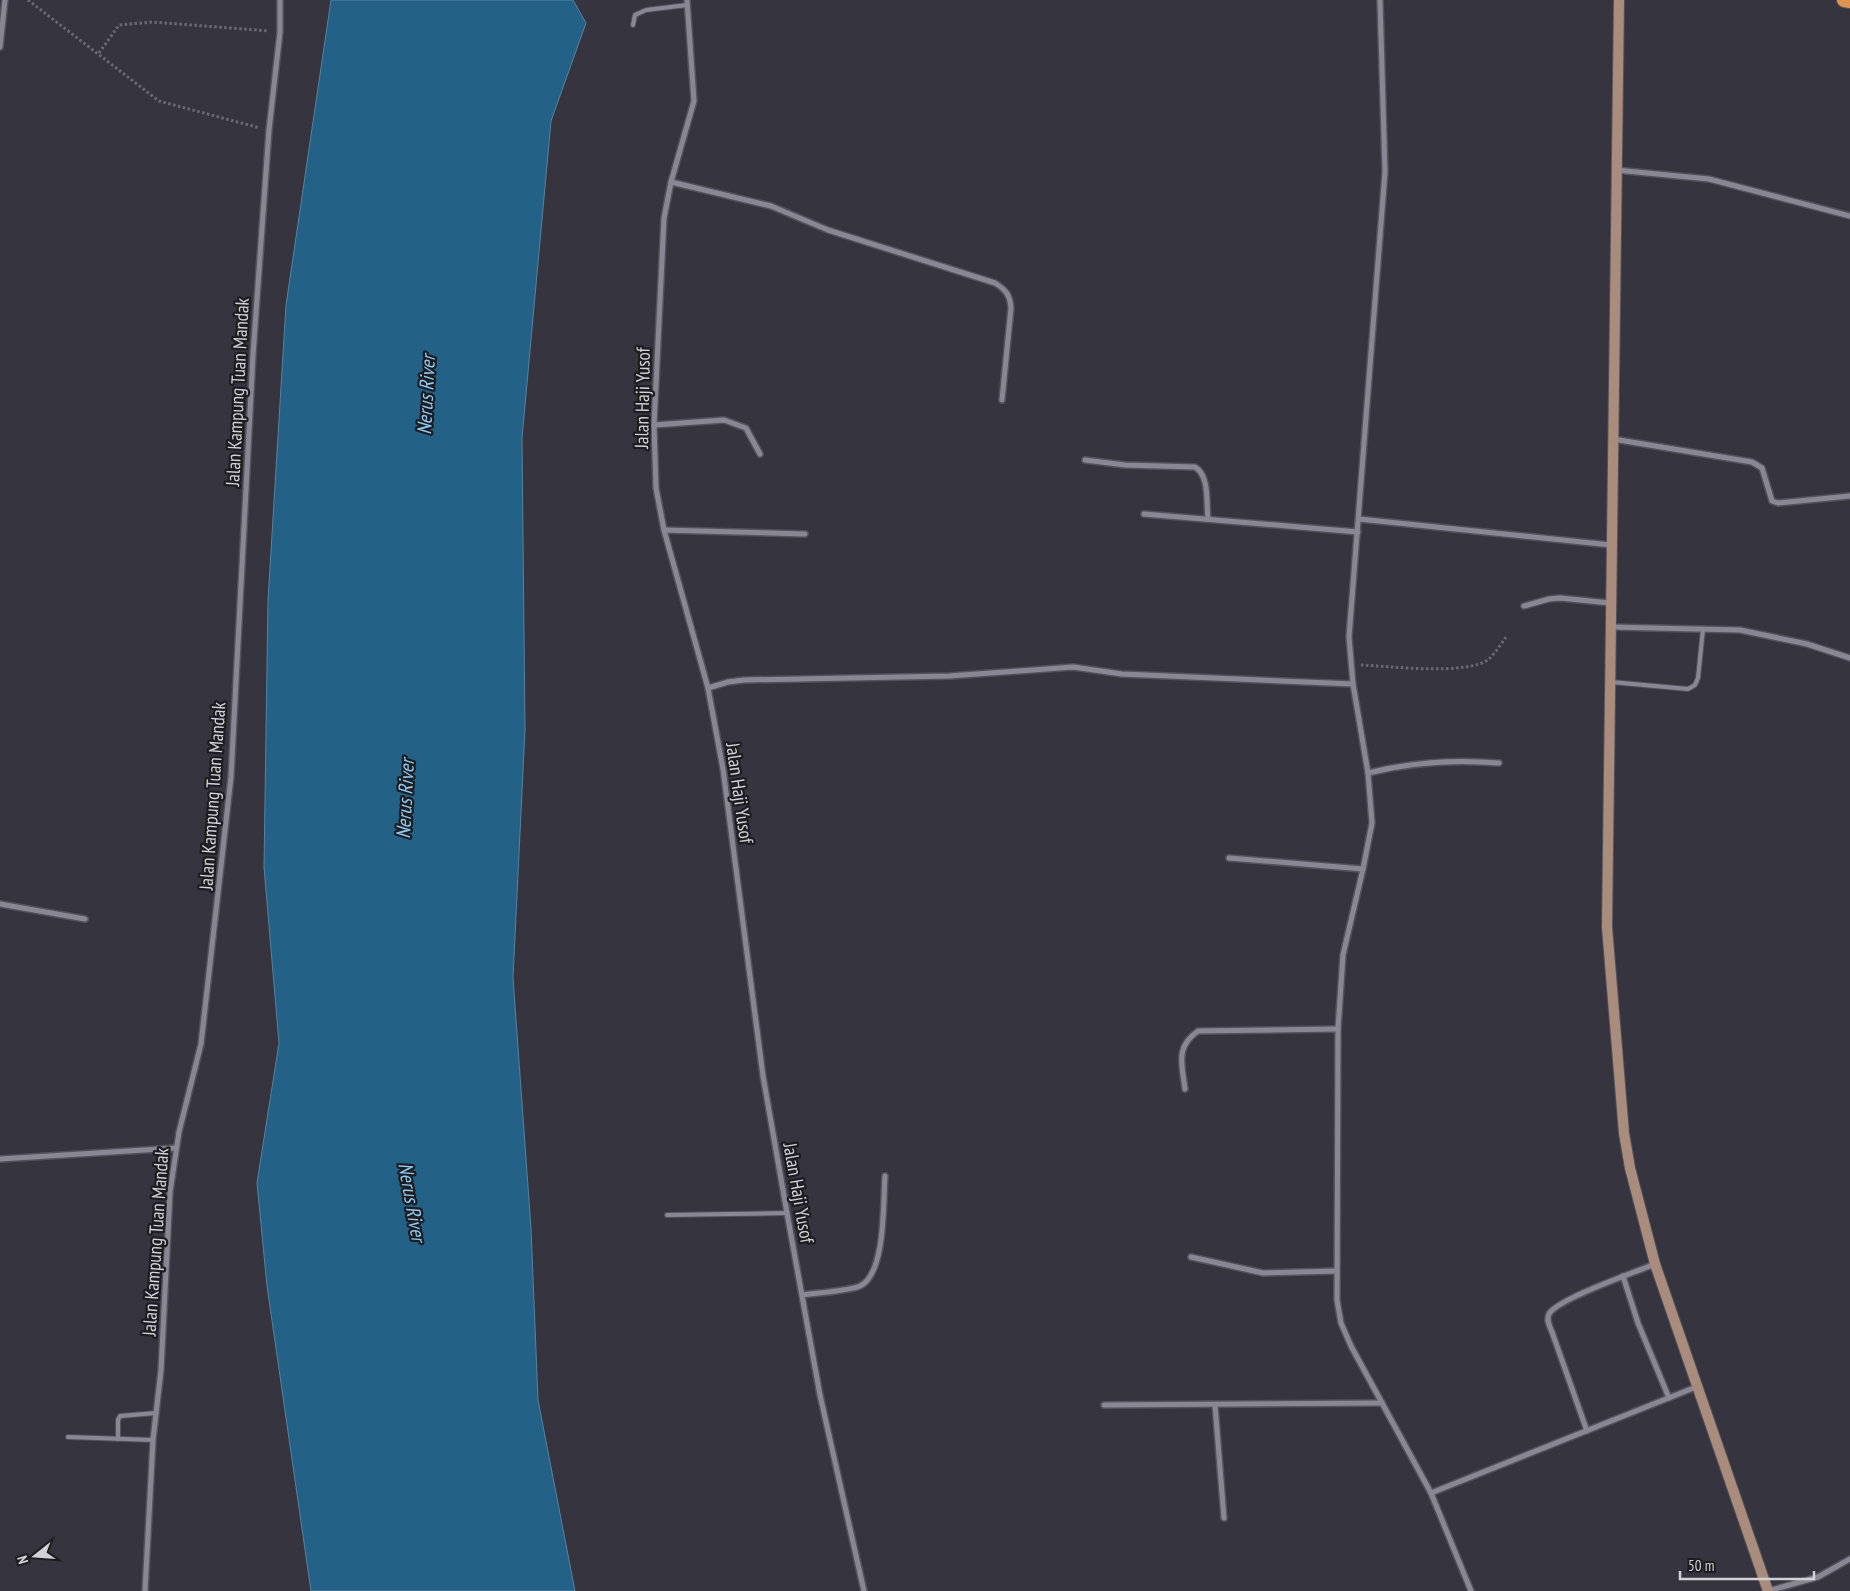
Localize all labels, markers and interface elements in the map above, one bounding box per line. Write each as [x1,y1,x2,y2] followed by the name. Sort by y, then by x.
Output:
[220,297,254,488] street label: Jalan Kampung Tuan Mandak
[629,346,655,450] street label: Jalan Haji Yusof
[411,352,441,435] water label: Nerus River
[193,701,231,892] street label: Jalan Kampung Tuan Mandak
[721,740,759,846] street label: Jalan Haji Yusof
[390,756,420,839] water label: Nerus River
[778,1140,820,1246] street label: Jalan Haji Yusof
[136,1147,174,1338] street label: Jalan Kampung Tuan Mandak
[392,1161,432,1246] water label: Nerus River
[10,1531,60,1581] north arrow
[1680,1548,1814,1580] scale bar
[13,1554,32,1566] text: N
[1688,1556,1714,1575] text: 50 m

